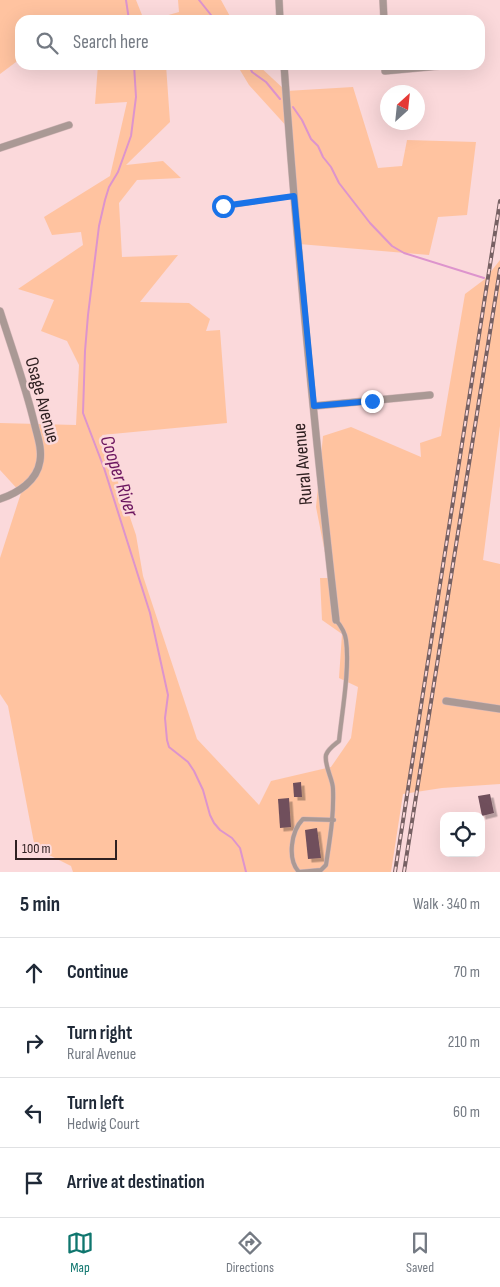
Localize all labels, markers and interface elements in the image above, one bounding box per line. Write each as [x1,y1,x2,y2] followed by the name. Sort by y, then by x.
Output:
[15,15,485,70] search box
[33,29,61,57] icon: search
[73,31,149,54] text: Search here
[380,85,425,130] north arrow
[212,195,235,218] route start
[19,355,65,445] street label: Osage Avenue
[361,390,384,413] route end
[288,422,318,506] street label: Rural Avenue
[95,432,144,521] water label: Cooper River
[440,812,485,857] map controls
[440,812,485,857] button: locate
[15,837,118,860] scale bar
[22,840,51,857] text: 100 m
[20,892,60,917] text: 5 min
[413,895,480,914] text: Walk · 340 m
[20,959,48,987] icon: ahead
[67,961,128,984] text: Continue
[454,963,480,982] text: 70 m
[67,1022,132,1045] text: Turn right
[20,1029,48,1057] icon: right
[448,1033,480,1052] text: 210 m
[67,1045,136,1064] text: Rural Avenue
[67,1092,124,1115] text: Turn left
[20,1099,48,1127] icon: left
[453,1103,480,1122] text: 60 m
[67,1115,140,1134] text: Hedwig Court
[20,1169,48,1197] icon: arrive
[67,1171,205,1194] text: Arrive at destination
[66,1229,94,1276] tab: Map
[226,1229,274,1276] tab: Directions
[406,1229,434,1276] tab: Saved

